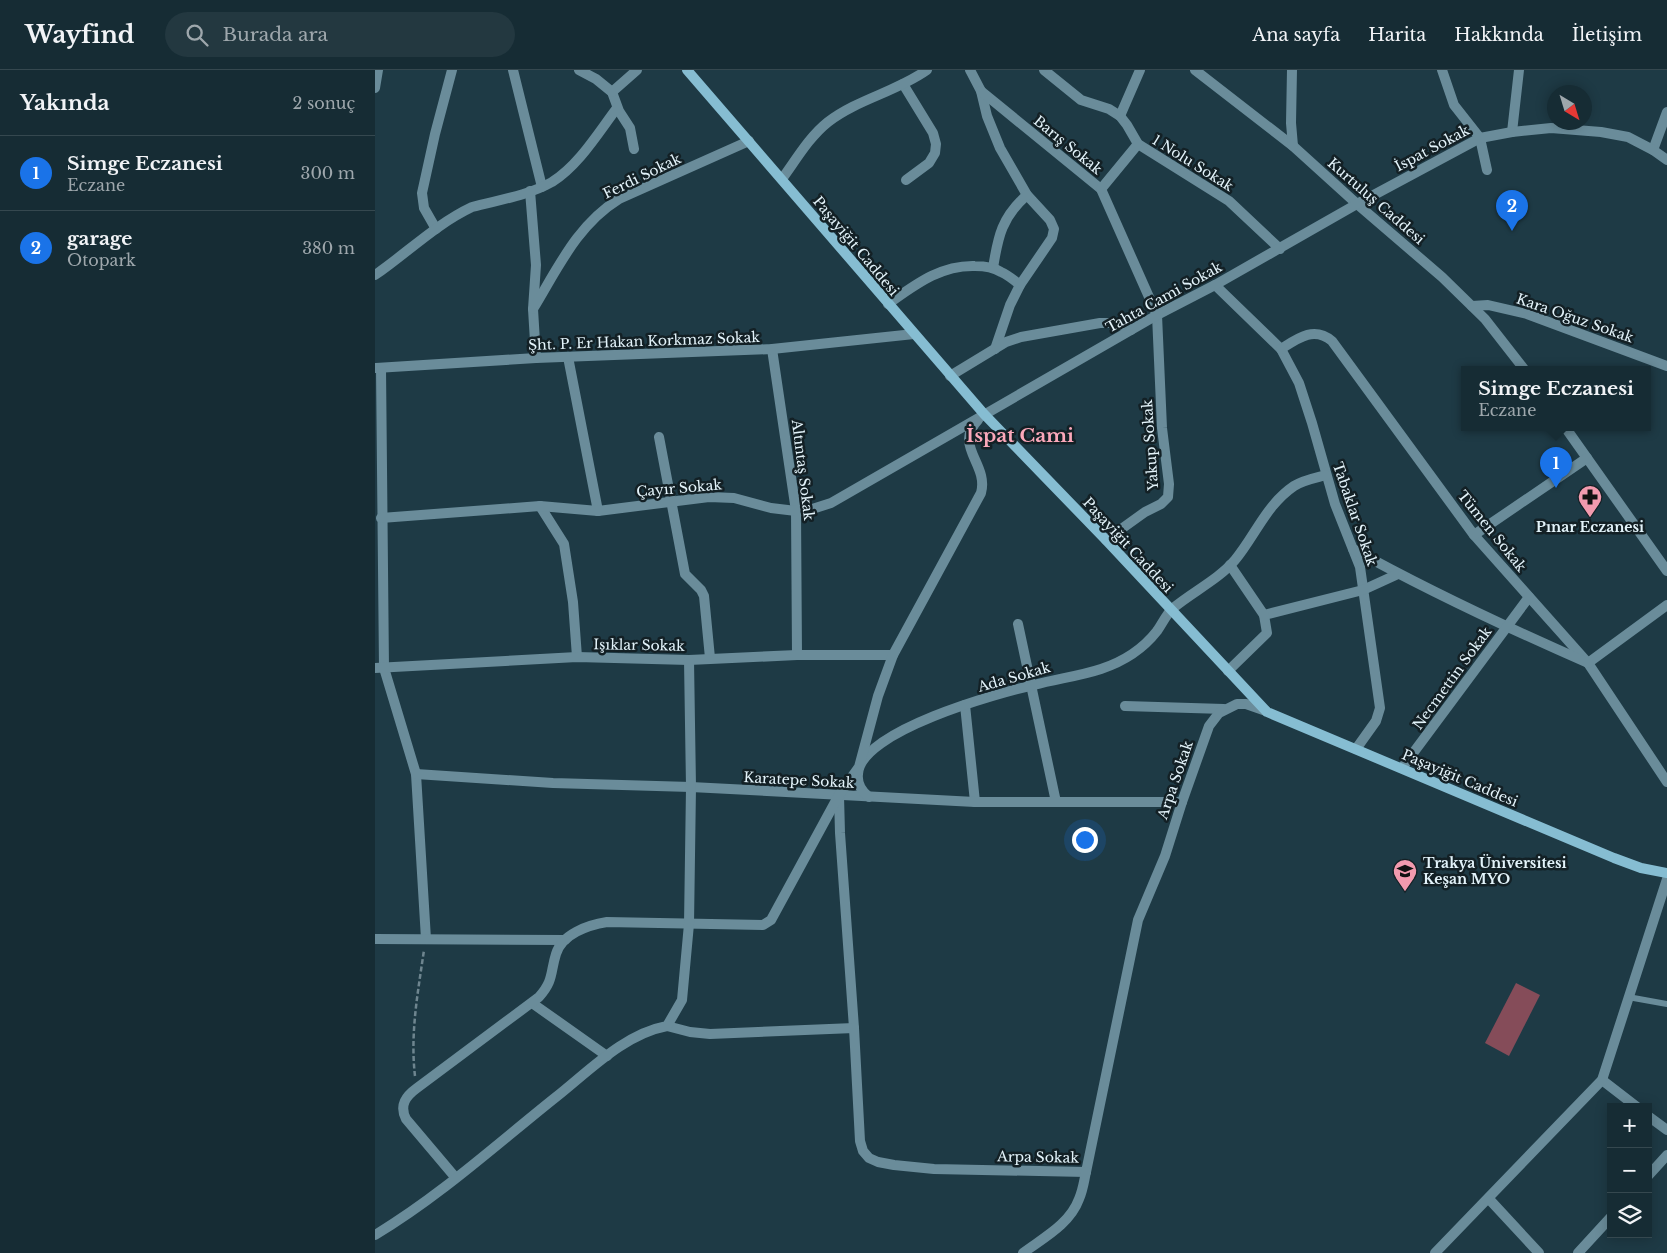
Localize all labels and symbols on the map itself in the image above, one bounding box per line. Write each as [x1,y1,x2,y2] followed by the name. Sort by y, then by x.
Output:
[1547,85,1592,130] north arrow
[1030,112,1106,179] street label: Barış Sokak
[1392,121,1473,175] street label: İspat Sokak
[1149,131,1237,195] street label: 1 Nolu Sokak
[600,149,684,203] street label: Ferdi Sokak
[1324,154,1428,248] street label: Kurtuluş Caddesi
[1496,190,1528,231] pin: 2
[809,193,903,300] street label: Paşayiğit Caddesi
[1103,257,1226,336] street label: Tahta Cami Sokak
[1514,289,1636,347] street label: Kara Oğuz Sokak
[528,328,761,354] street label: Şht. P. Er Hakan Korkmaz Sokak
[1138,398,1162,492] street label: Yakup Sokak
[788,417,818,522] street label: Altıntaş Sokak
[966,424,1074,447] district label: İspat Cami
[1540,447,1572,488] pin: 1
[1329,460,1381,569] street label: Tabaklar Sokak
[635,475,723,501] street label: Çayır Sokak
[1577,484,1603,518] pharmacy icon: Pınar Eczanesi
[1454,487,1531,576] street label: Tümen Sokak
[1079,493,1177,597] street label: Paşayiğit Caddesi
[1536,518,1644,536] place label: Pınar Eczanesi
[1409,623,1496,733] street label: Necmettin Sokak
[593,635,685,655] street label: Işıklar Sokak
[975,658,1053,696] street label: Ada Sokak
[1153,738,1197,823] street label: Arpa Sokak
[1399,745,1521,811] street label: Paşayiğit Caddesi
[743,768,855,792] street label: Karatepe Sokak
[1072,827,1098,853] your location
[1423,854,1567,888] place label: Trakya Üniversitesi Keşan MYO
[1392,858,1418,892] school or university icon: Trakya Üniversitesi Keşan MYO
[996,1147,1079,1167] street label: Arpa Sokak

